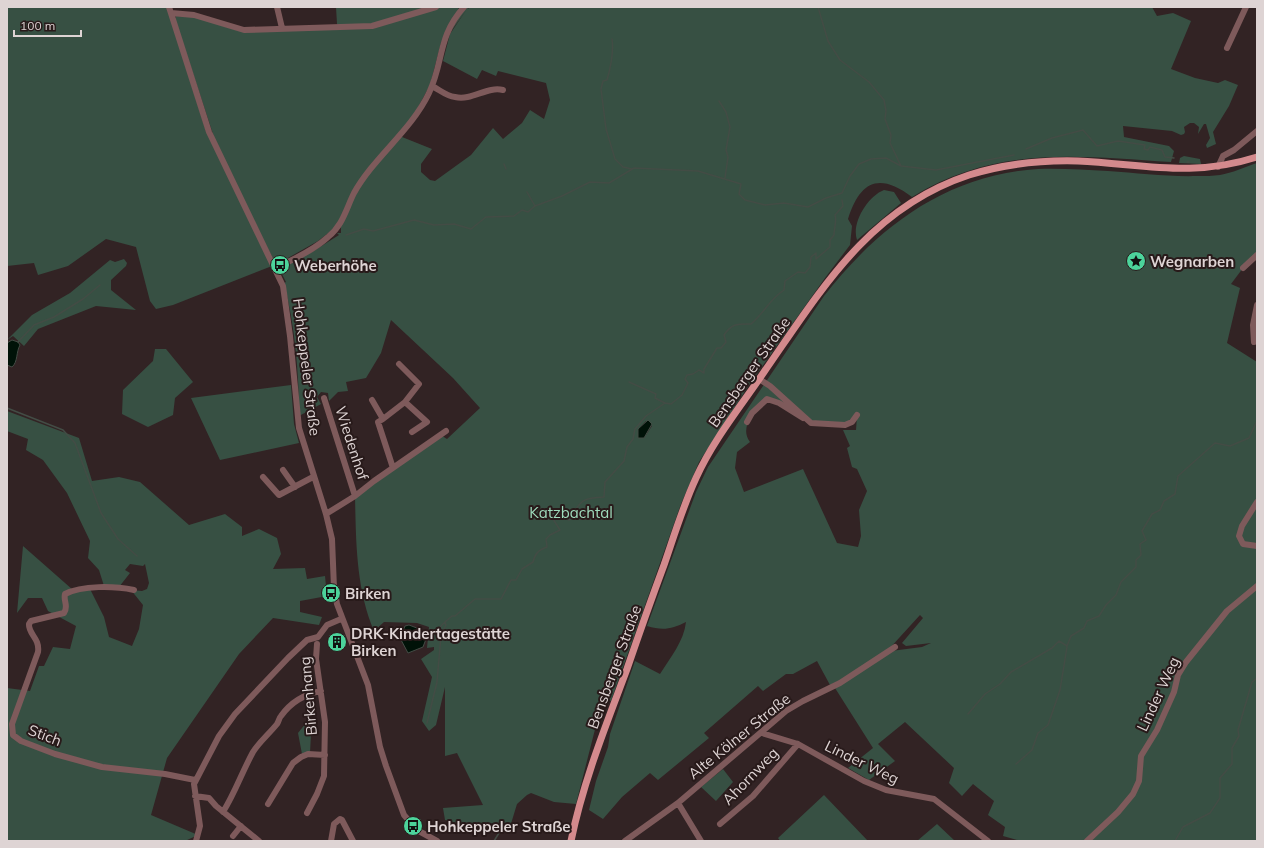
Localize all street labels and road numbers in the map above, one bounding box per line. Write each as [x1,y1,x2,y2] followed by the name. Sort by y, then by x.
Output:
[289,297,325,437] street label: Hohkeppeler Straße
[704,313,794,431] street label: Bensberger Straße
[331,404,373,483] street label: Wiedenhof
[583,603,645,731] street label: Bensberger Straße
[1132,654,1184,734] street label: Linder Weg
[295,656,321,736] street label: Birkenhang
[684,689,794,783] street label: Alte Kölner Straße
[26,720,64,750] street label: Stich
[822,736,902,788] street label: Linder Weg
[718,743,782,809] street label: Ahornweg

